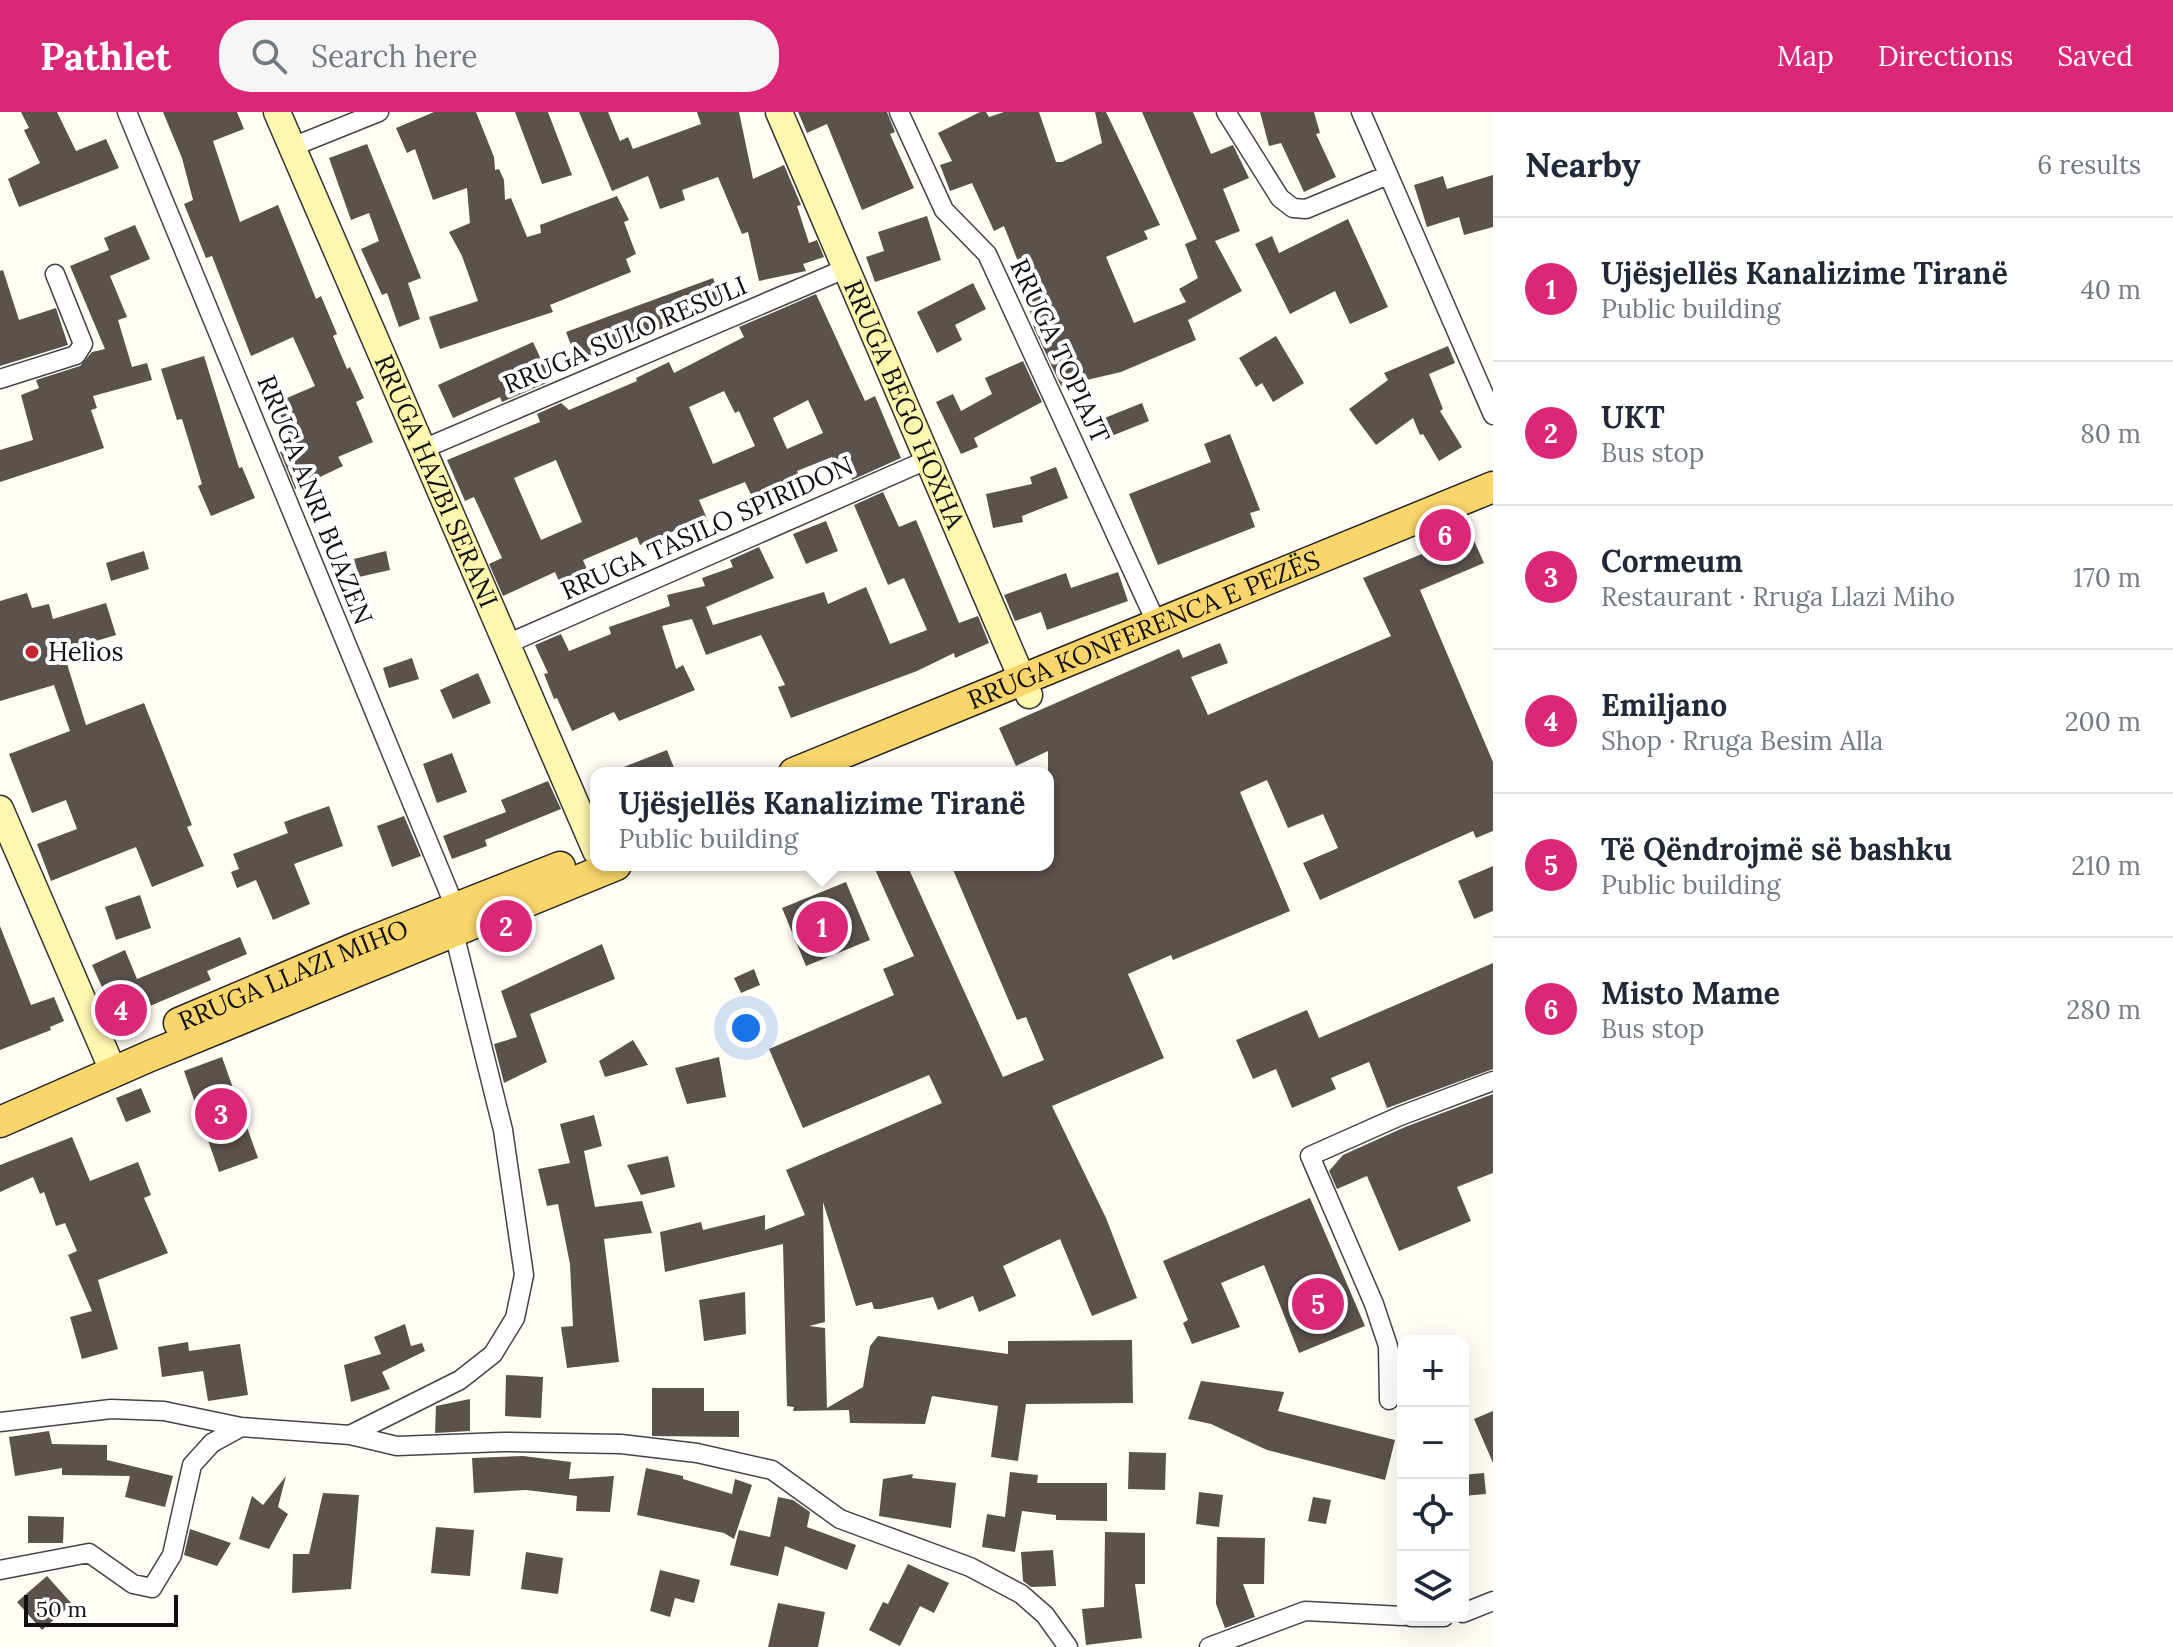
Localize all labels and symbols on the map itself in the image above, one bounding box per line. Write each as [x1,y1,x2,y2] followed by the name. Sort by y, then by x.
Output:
[1003,253,1118,449] street label: RRUGA TOPIAJT
[498,268,752,401] street label: RRUGA SULO RESULI
[837,275,973,534] street label: RRUGA BEGO HOXHA
[368,349,506,612] street label: RRUGA HAZBI SERANI
[250,370,381,629] street label: RRUGA ANRI BUAZEN
[556,448,858,607] street label: RRUGA TASILO SPIRIDON
[1419,505,1471,565] pin: 6
[963,543,1325,716] street label: RRUGA KONFERENCA E PEZËS
[48,635,123,668] place label: Helios
[23,643,41,661] marker: Helios
[480,896,532,956] pin: 2
[796,897,848,957] pin: 1
[173,911,413,1037] street label: RRUGA LLAZI MIHO
[95,980,147,1040] pin: 4
[726,1008,766,1048] your location
[195,1084,247,1144] pin: 3
[1292,1274,1344,1334] pin: 5
[24,1591,178,1627] scale bar

